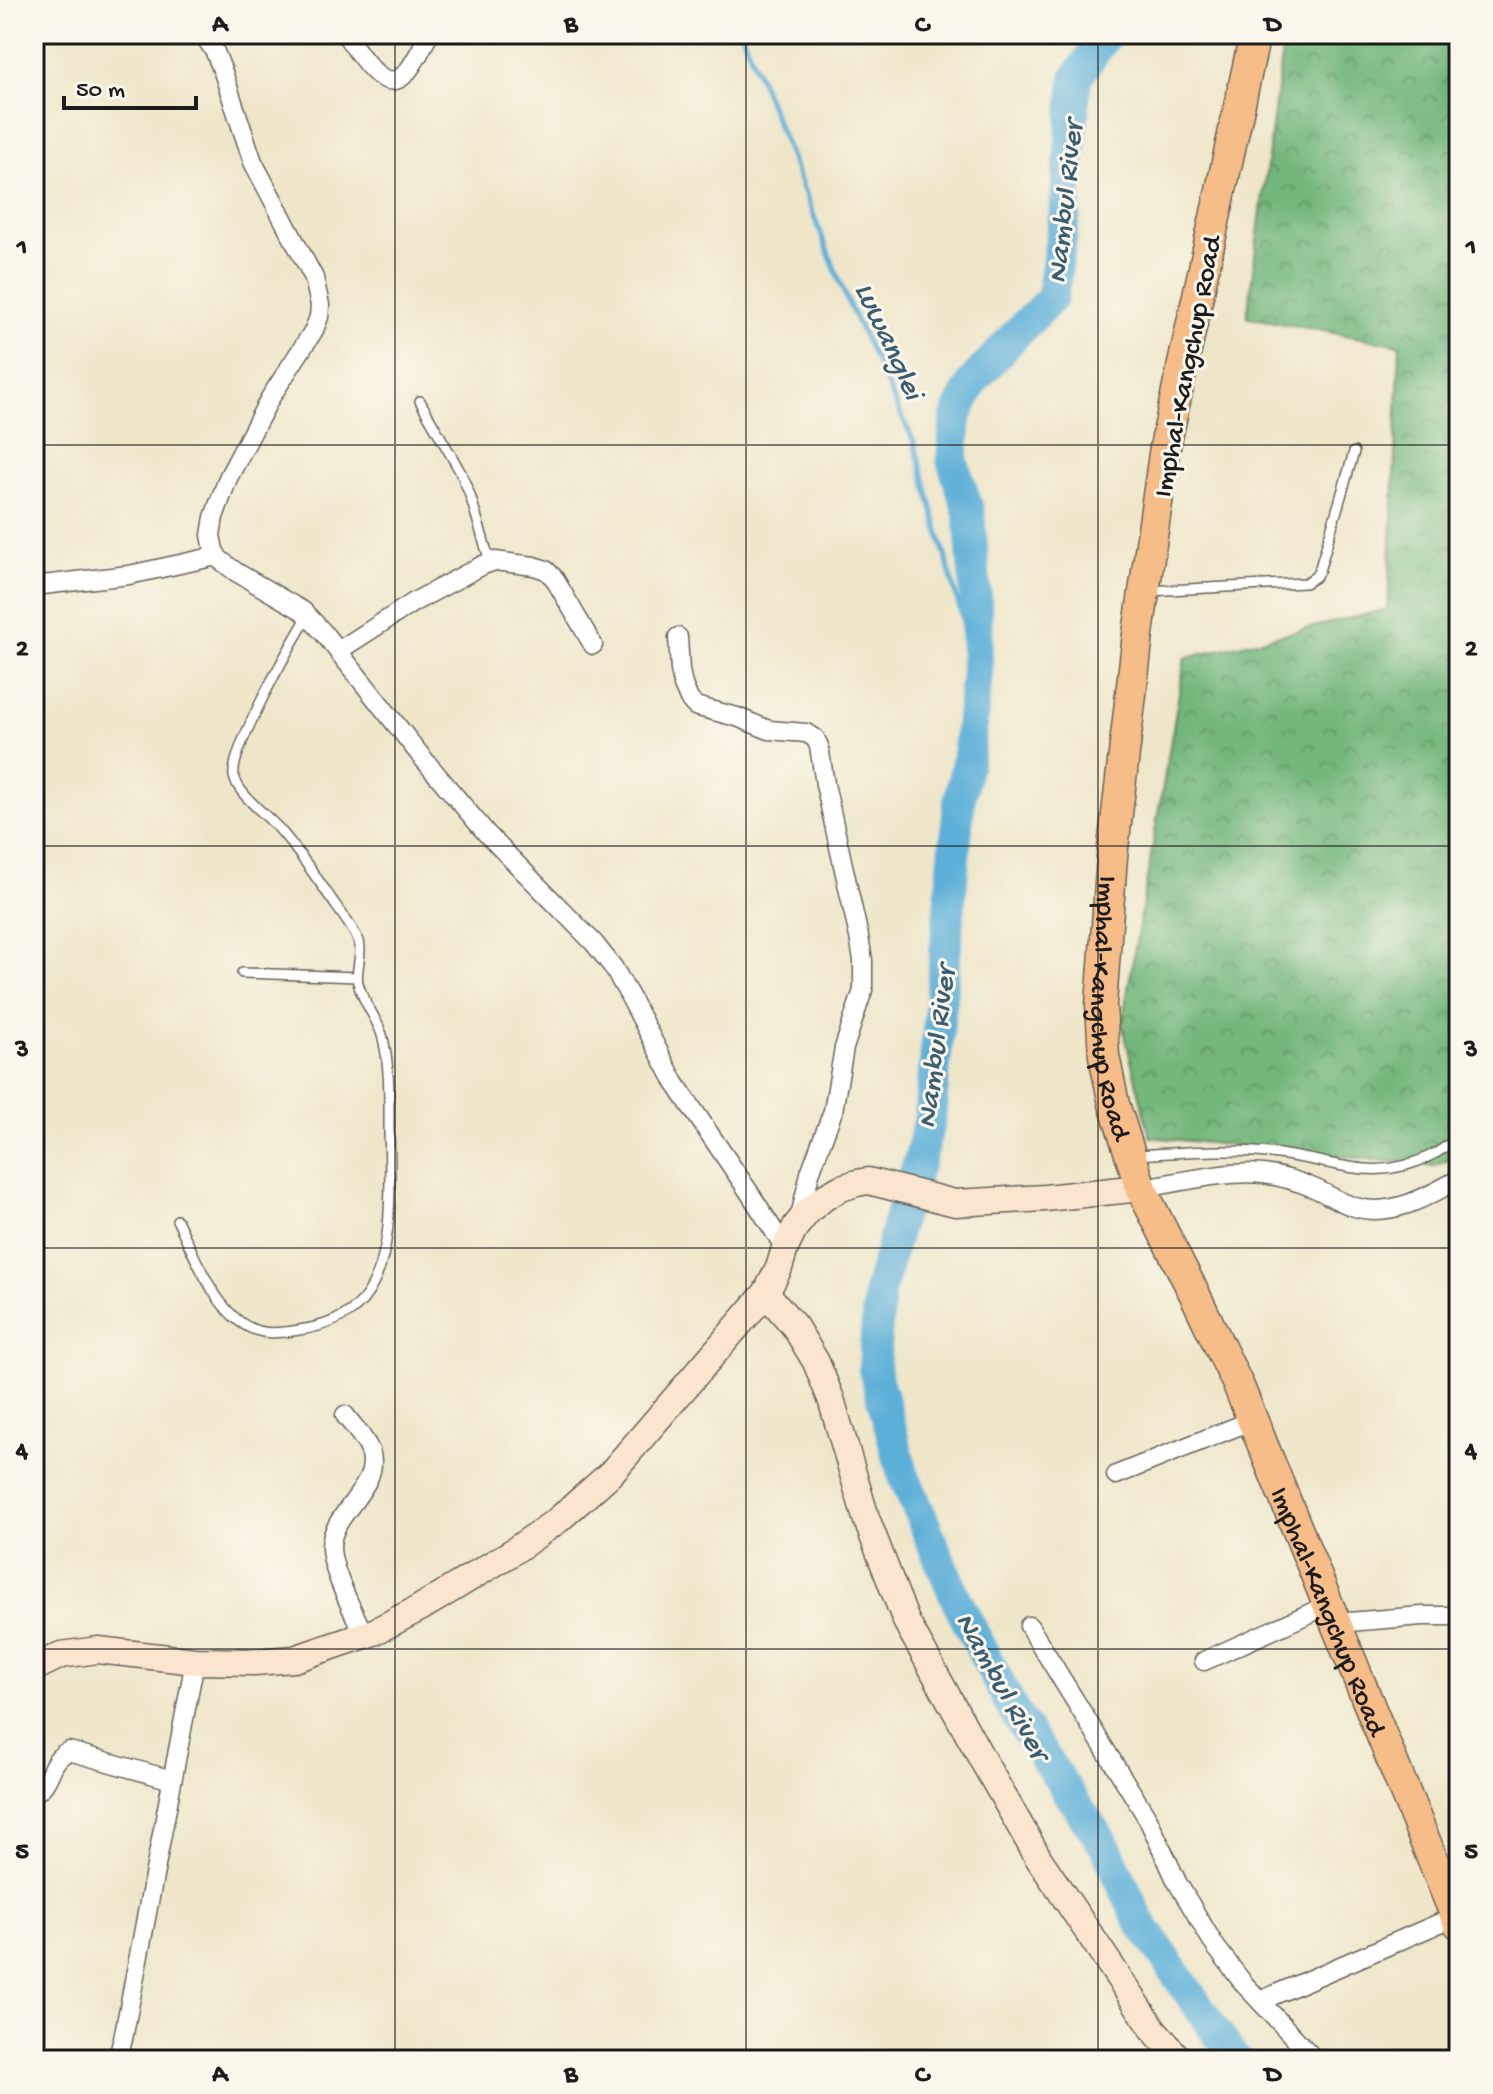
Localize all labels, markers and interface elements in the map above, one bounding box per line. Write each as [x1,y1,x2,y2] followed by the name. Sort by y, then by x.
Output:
[211,11,229,42] text: A
[563,11,579,42] text: B
[915,11,932,42] text: C
[1263,11,1283,42] text: D
[64,60,196,110] scale bar
[76,77,125,106] text: 50 m
[1042,114,1094,285] water label: Nambul River
[1148,231,1231,500] street label: Imphal-Kangchup Road
[16,234,27,265] text: 1
[1465,234,1476,265] text: 1
[845,278,931,409] water label: Luwanglei
[16,635,29,666] text: 2
[1465,635,1478,666] text: 2
[1080,875,1137,1147] street label: Imphal-Kangchup Road
[911,959,966,1130] water label: Nambul River
[14,1036,29,1067] text: 3
[1463,1036,1478,1067] text: 3
[15,1437,29,1468] text: 4
[1464,1437,1478,1468] text: 4
[1261,1483,1393,1743] street label: Imphal-Kangchup Road
[945,1608,1057,1772] water label: Nambul River
[15,1838,29,1869] text: 5
[1464,1838,1478,1869] text: 5
[211,2061,229,2092] text: A
[563,2061,579,2092] text: B
[915,2061,932,2092] text: C
[1263,2061,1283,2092] text: D

